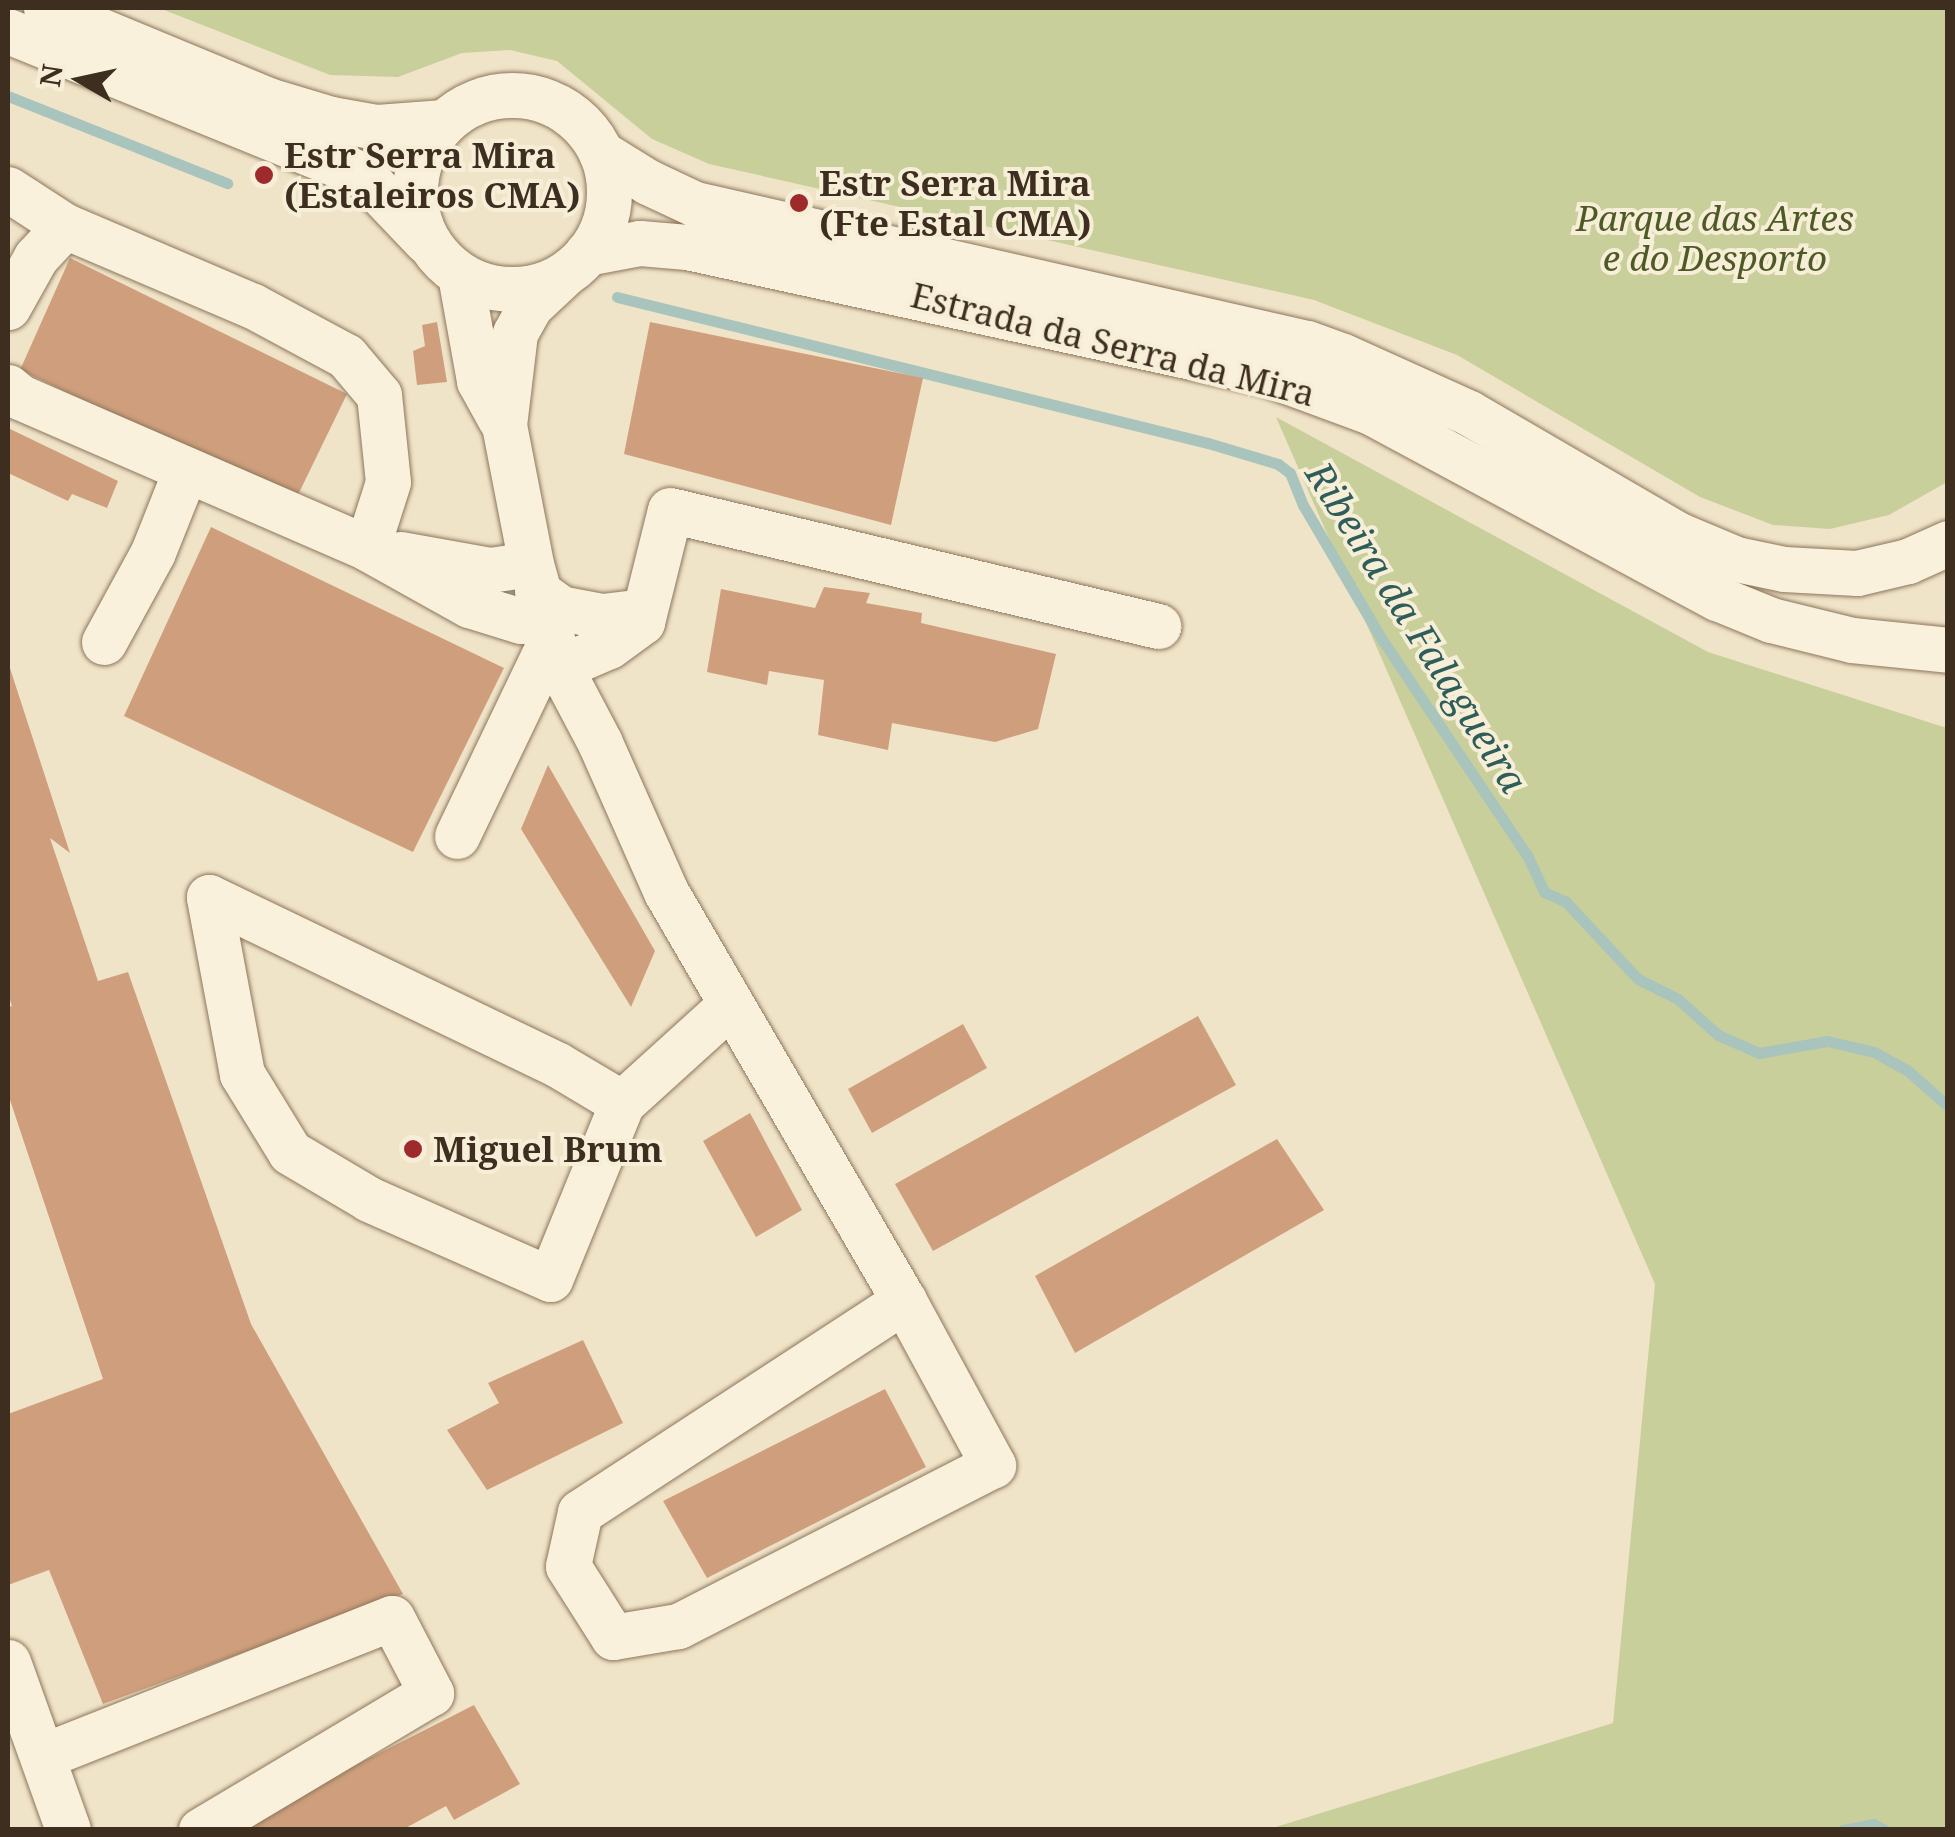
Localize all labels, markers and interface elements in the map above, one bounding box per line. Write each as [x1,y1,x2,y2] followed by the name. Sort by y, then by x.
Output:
[30,30,130,130] north arrow
[30,61,71,89] text: N
[284,134,580,216] place label: Estr Serra Mira (Estaleiros CMA)
[819,162,1091,244] place label: Estr Serra Mira (Fte Estal CMA)
[253,164,275,186] marker: Estr Serra Mira (Estaleiros CMA)
[788,192,810,214] marker: Estr Serra Mira (Fte Estal CMA)
[1576,197,1854,279] park label: Parque das Artes e do Desporto
[907,273,1319,415] street label: Estrada da Serra da Mira
[1297,453,1537,801] water label: Ribeira da Falagueira
[433,1128,663,1170] place label: Miguel Brum
[402,1138,424,1160] marker: Miguel Brum

